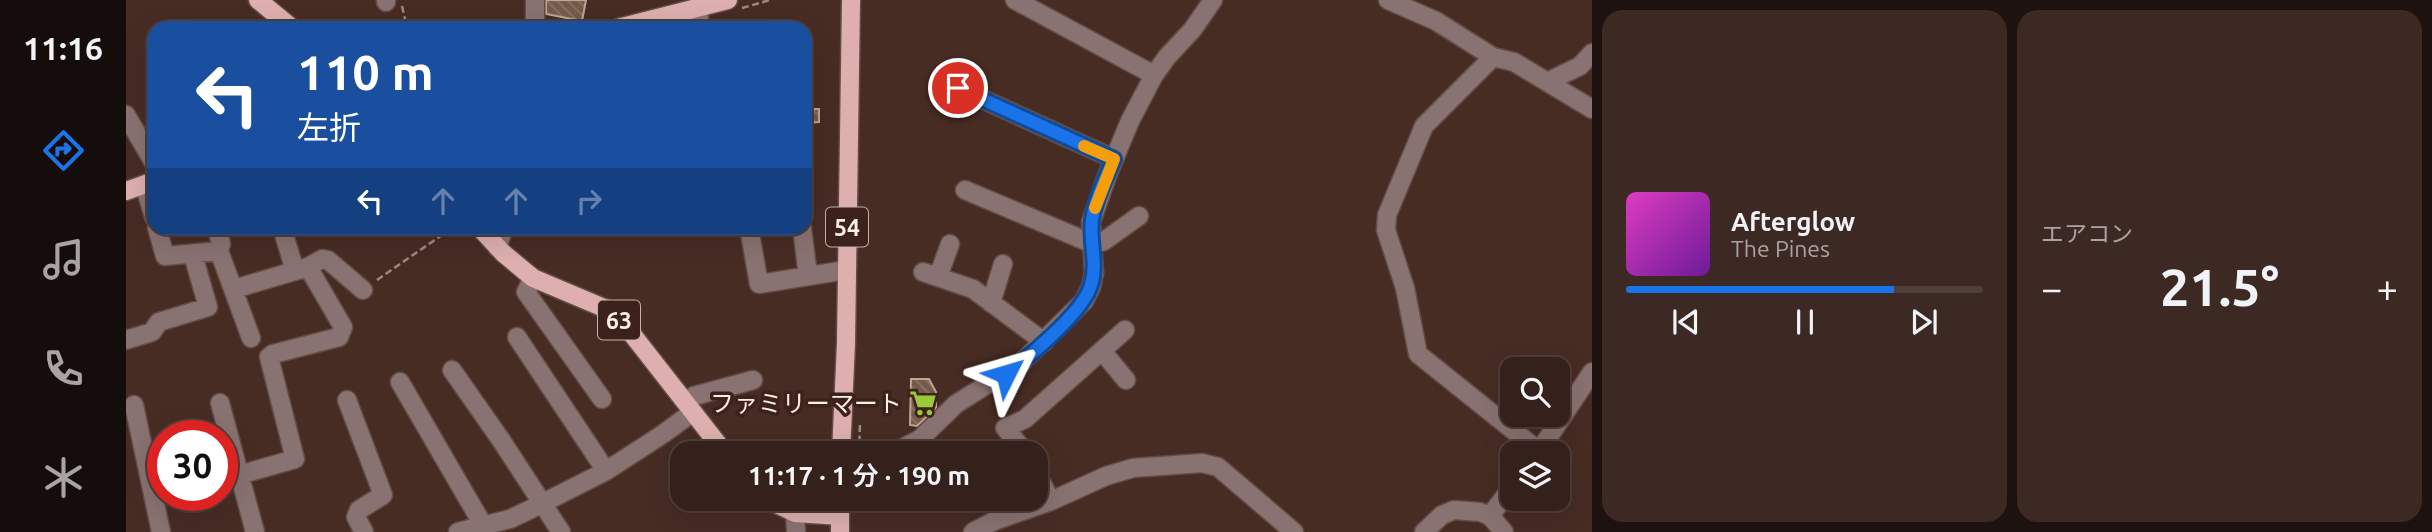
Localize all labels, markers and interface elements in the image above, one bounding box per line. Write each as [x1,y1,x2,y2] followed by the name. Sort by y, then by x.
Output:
[23,30,103,66] text: 11:16
[297,44,434,99] text: 110 m
[182,49,273,140] icon: left
[928,58,988,118] pin
[939,69,977,107] icon: arrive
[297,109,361,145] text: 左折
[39,126,88,175] icon: directions
[351,182,389,220] icon: left
[424,182,462,220] icon: ahead
[497,182,535,220] icon: ahead
[570,182,608,220] icon: right
[1731,207,1855,236] text: Afterglow
[826,208,868,246] road number: 54
[2041,221,2133,246] text: エアコン
[39,235,88,284] icon: music
[1731,236,1830,261] text: The Pines
[2160,258,2279,316] text: 21.5°
[2041,267,2062,309] text: −
[2377,267,2398,309] text: +
[598,300,640,340] road number: 63
[1667,303,1705,341] icon: previous
[1786,303,1824,341] icon: pause
[1905,303,1943,341] icon: next
[969,337,1043,411] position arrow
[39,344,88,393] icon: phone
[1500,357,1570,511] map controls
[1500,357,1570,427] button: search
[908,388,938,418] supermarket icon: ファミリーマート
[710,390,902,417] place label: ファミリーマート
[147,420,238,511] speed limit sign: 30
[1500,441,1570,511] button: layers
[39,453,88,502] icon: climate
[748,461,970,490] text: 11:17 · 1 分 · 190 m

